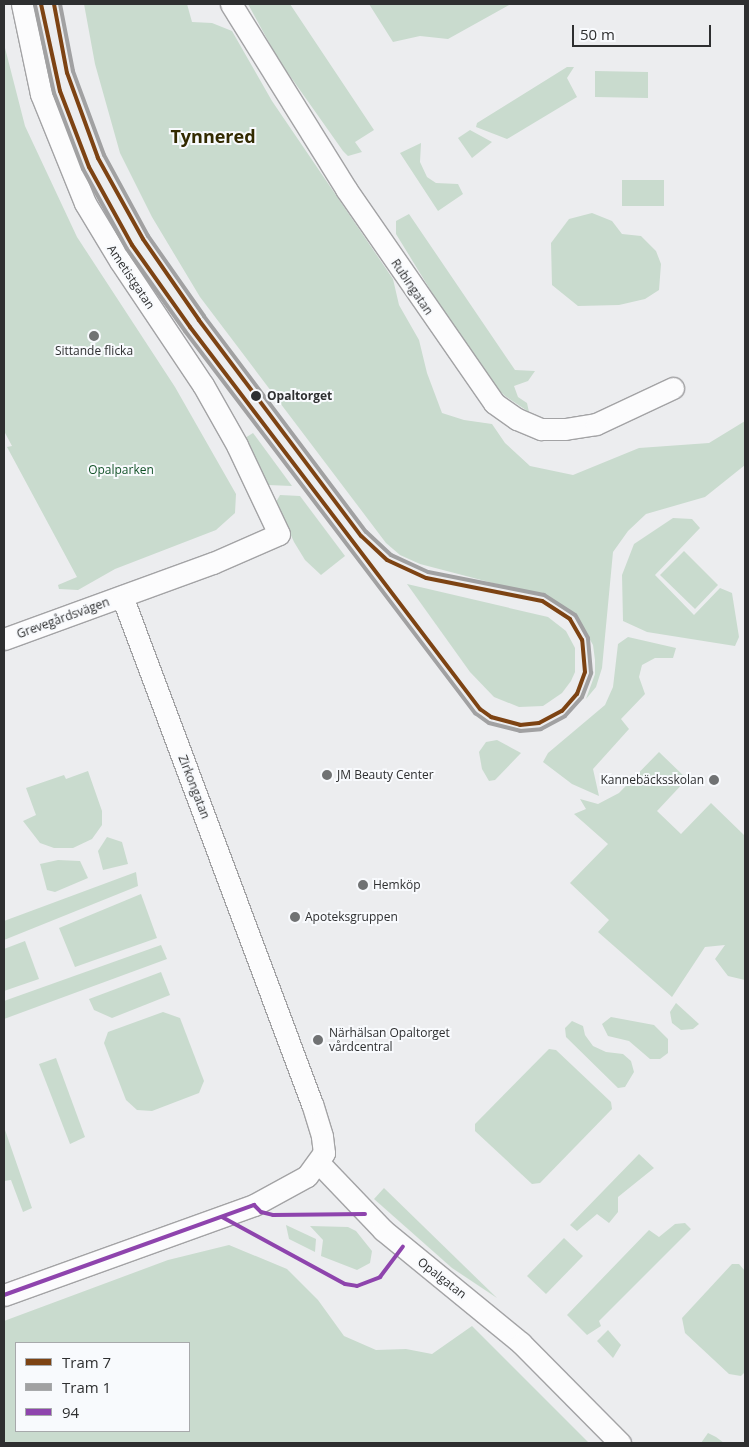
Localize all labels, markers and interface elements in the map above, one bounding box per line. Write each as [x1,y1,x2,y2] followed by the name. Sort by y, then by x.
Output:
[574,15,713,47] scale bar
[580,24,615,44] text: 50 m
[170,125,256,147] district label: Tynnered
[104,242,158,312] street label: Ametistgatan
[388,256,436,318] street label: Rubingatan
[88,330,100,342] marker: Sittande flicka
[55,344,133,358] place label: Sittande flicka
[249,389,263,403] marker: Opaltorget
[267,389,332,403] place label: Opaltorget
[88,463,154,477] park label: Opalparken
[15,595,111,641] street label: Grevegårdsvägen
[175,753,213,821] street label: Zirkongatan
[337,768,434,782] place label: JM Beauty Center
[321,769,333,781] marker: JM Beauty Center
[600,773,704,787] place label: Kannebäcksskolan
[708,774,720,786] marker: Kannebäcksskolan
[373,878,421,892] place label: Hemköp
[357,879,369,891] marker: Hemköp
[305,910,398,924] place label: Apoteksgruppen
[289,911,301,923] marker: Apoteksgruppen
[329,1026,450,1054] place label: Närhälsan Opaltorget vårdcentral
[311,1033,325,1047] marker: Närhälsan Opaltorget vårdcentral
[415,1255,469,1301] street label: Opalgatan
[15,1342,190,1432] legend
[62,1352,111,1372] text: Tram 7
[62,1377,111,1397] text: Tram 1
[62,1402,79,1422] text: 94

